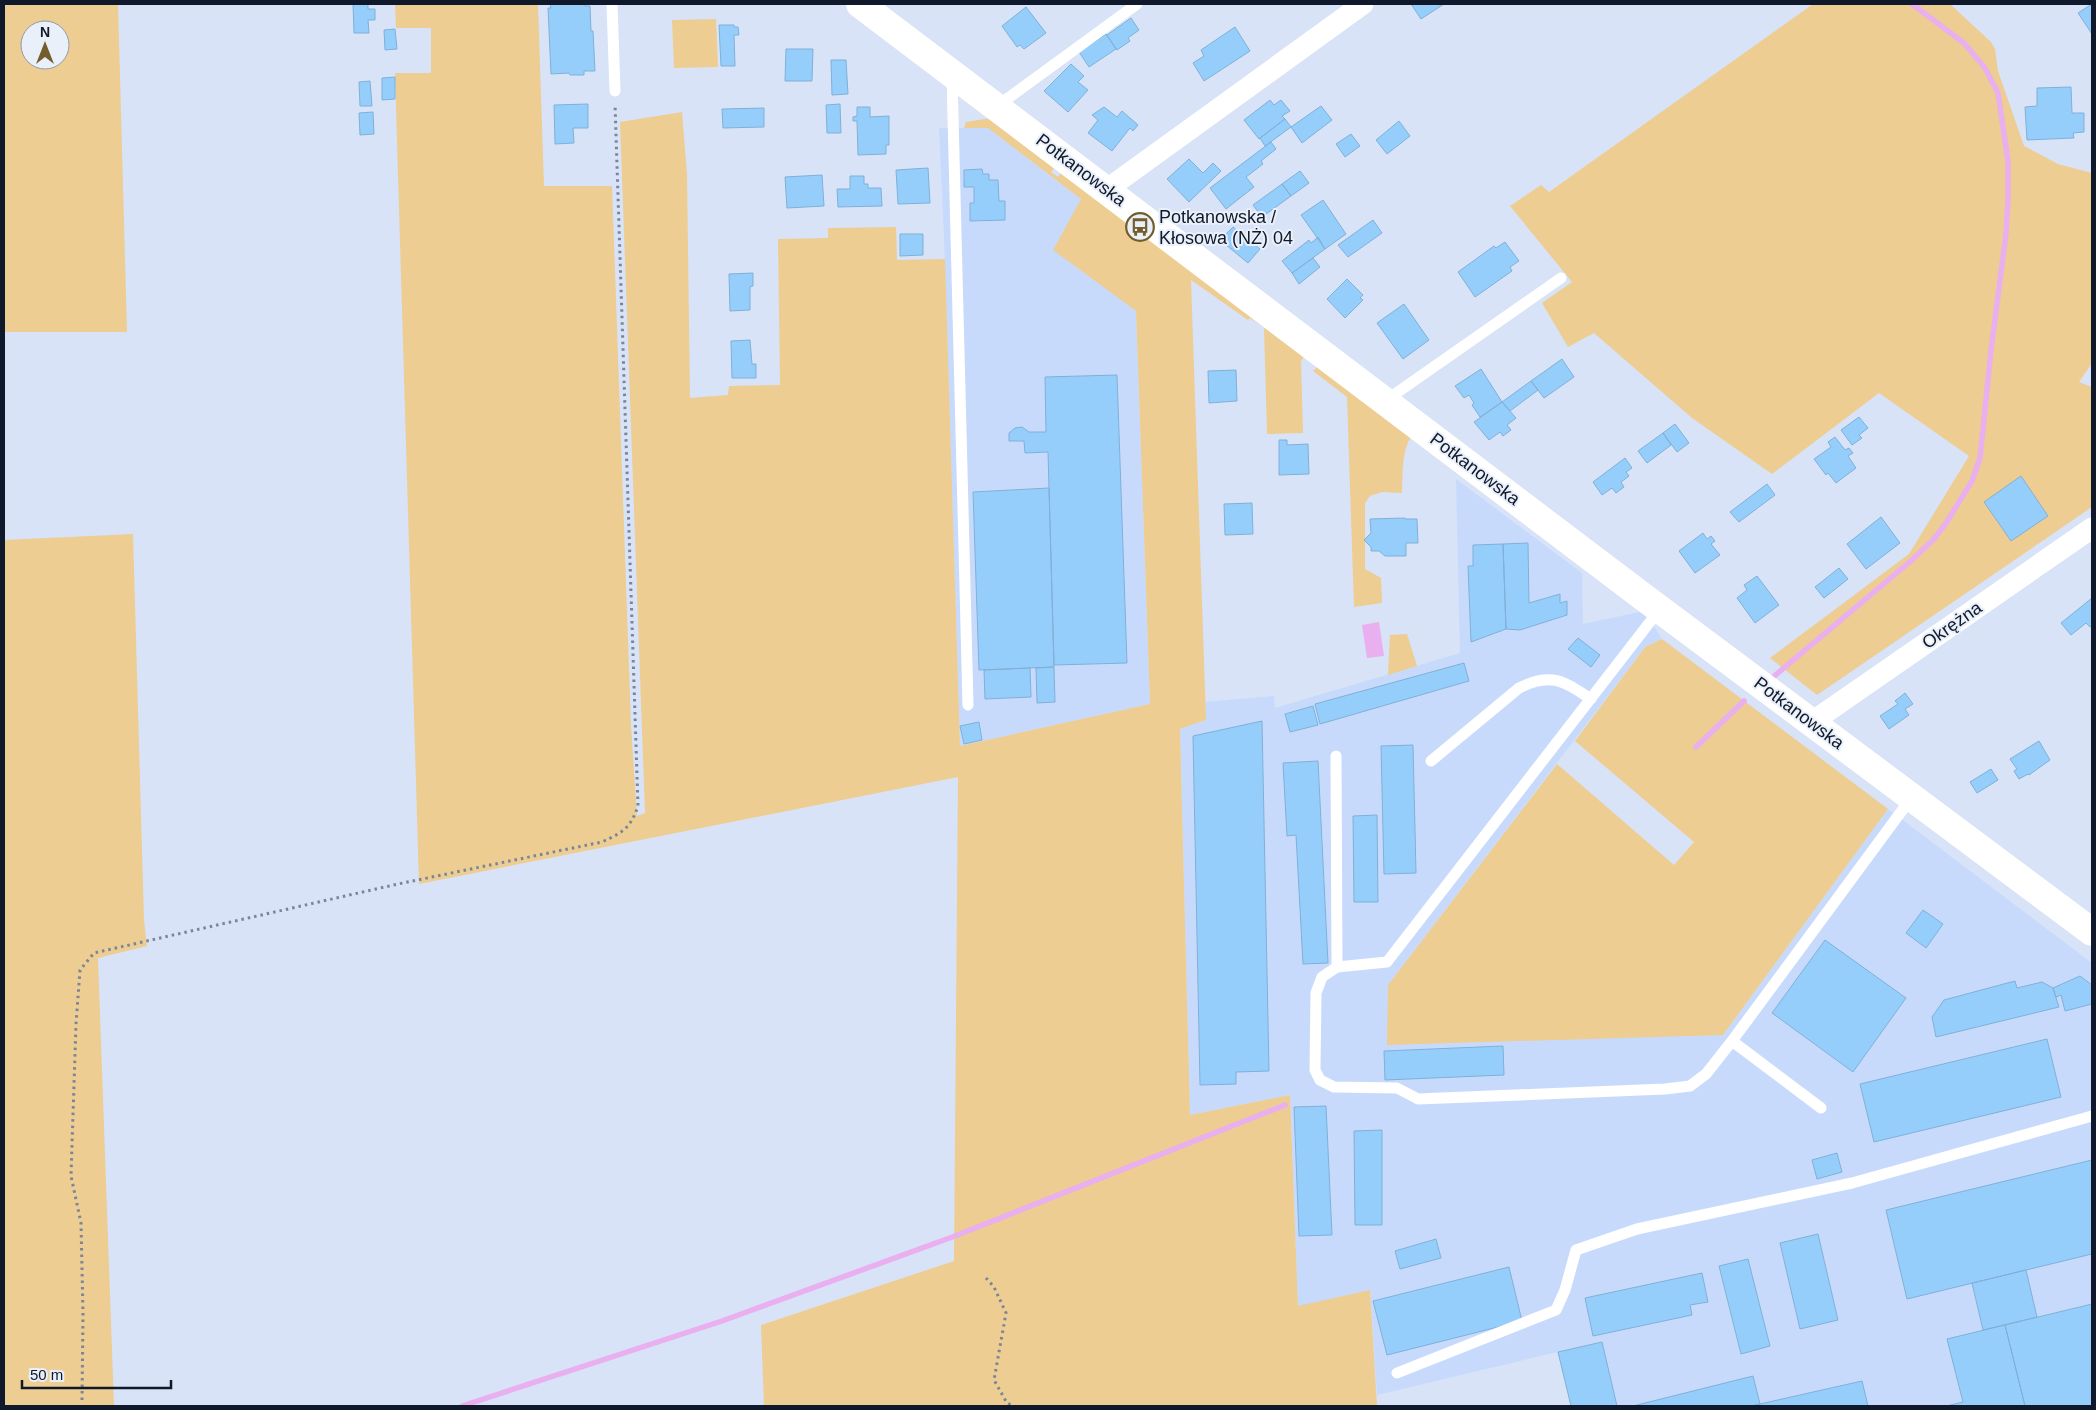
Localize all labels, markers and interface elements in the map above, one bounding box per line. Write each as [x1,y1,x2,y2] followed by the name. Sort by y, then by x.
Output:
[20,20,70,70] north arrow
[40,24,50,40] text: N
[1032,130,1131,211] street label: Potkanowska
[1159,207,1293,248] place label: Potkanowska / Kłosowa (NŻ) 04
[1125,212,1155,242] bus stop icon: Potkanowska / Kłosowa (NŻ) 04
[1426,429,1525,510] street label: Potkanowska
[1918,597,1986,653] street label: Okrężna
[1750,673,1849,754] street label: Potkanowska
[22,1358,171,1390] scale bar
[30,1366,63,1383] text: 50 m

